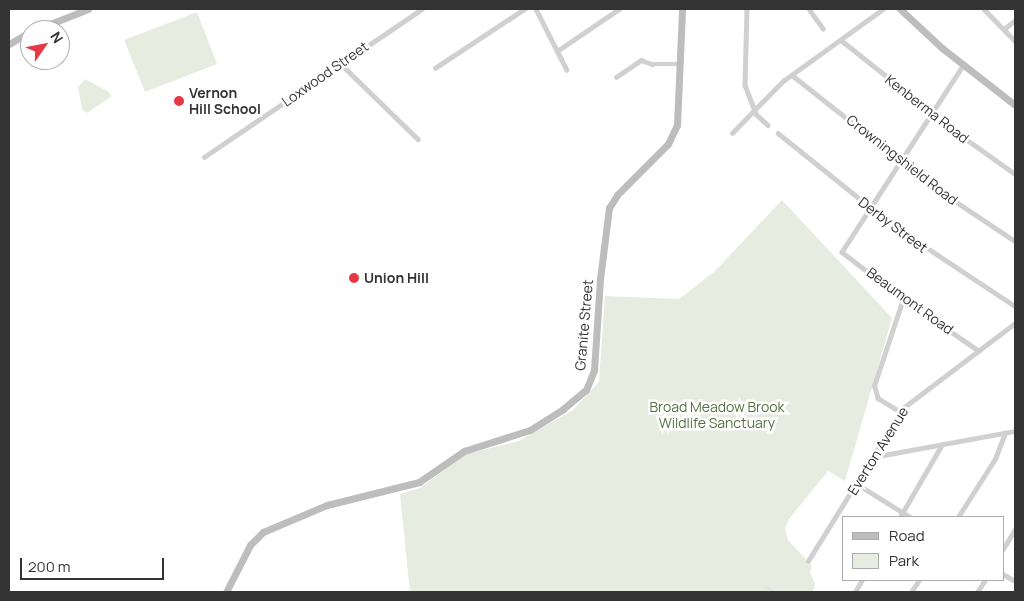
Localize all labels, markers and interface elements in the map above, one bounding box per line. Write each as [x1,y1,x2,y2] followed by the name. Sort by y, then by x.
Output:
[20,20,70,70] north arrow
[46,28,68,46] text: N
[279,38,371,110] street label: Loxwood Street
[882,71,972,147] street label: Kenberma Road
[189,85,261,118] place label: Vernon Hill School
[173,95,185,107] marker: Vernon Hill School
[843,111,961,209] street label: Crowningshield Road
[855,194,931,256] street label: Derby Street
[864,264,956,338] street label: Beaumont Road
[364,270,429,286] place label: Union Hill
[348,272,360,284] marker: Union Hill
[572,279,596,371] street label: Granite Street
[649,399,785,432] park label: Broad Meadow Brook Wildlife Sanctuary
[844,404,912,498] street label: Everton Avenue
[842,516,1004,581] legend
[889,525,925,546] text: Road
[22,548,166,580] scale bar
[889,550,919,571] text: Park
[28,556,71,577] text: 200 m

